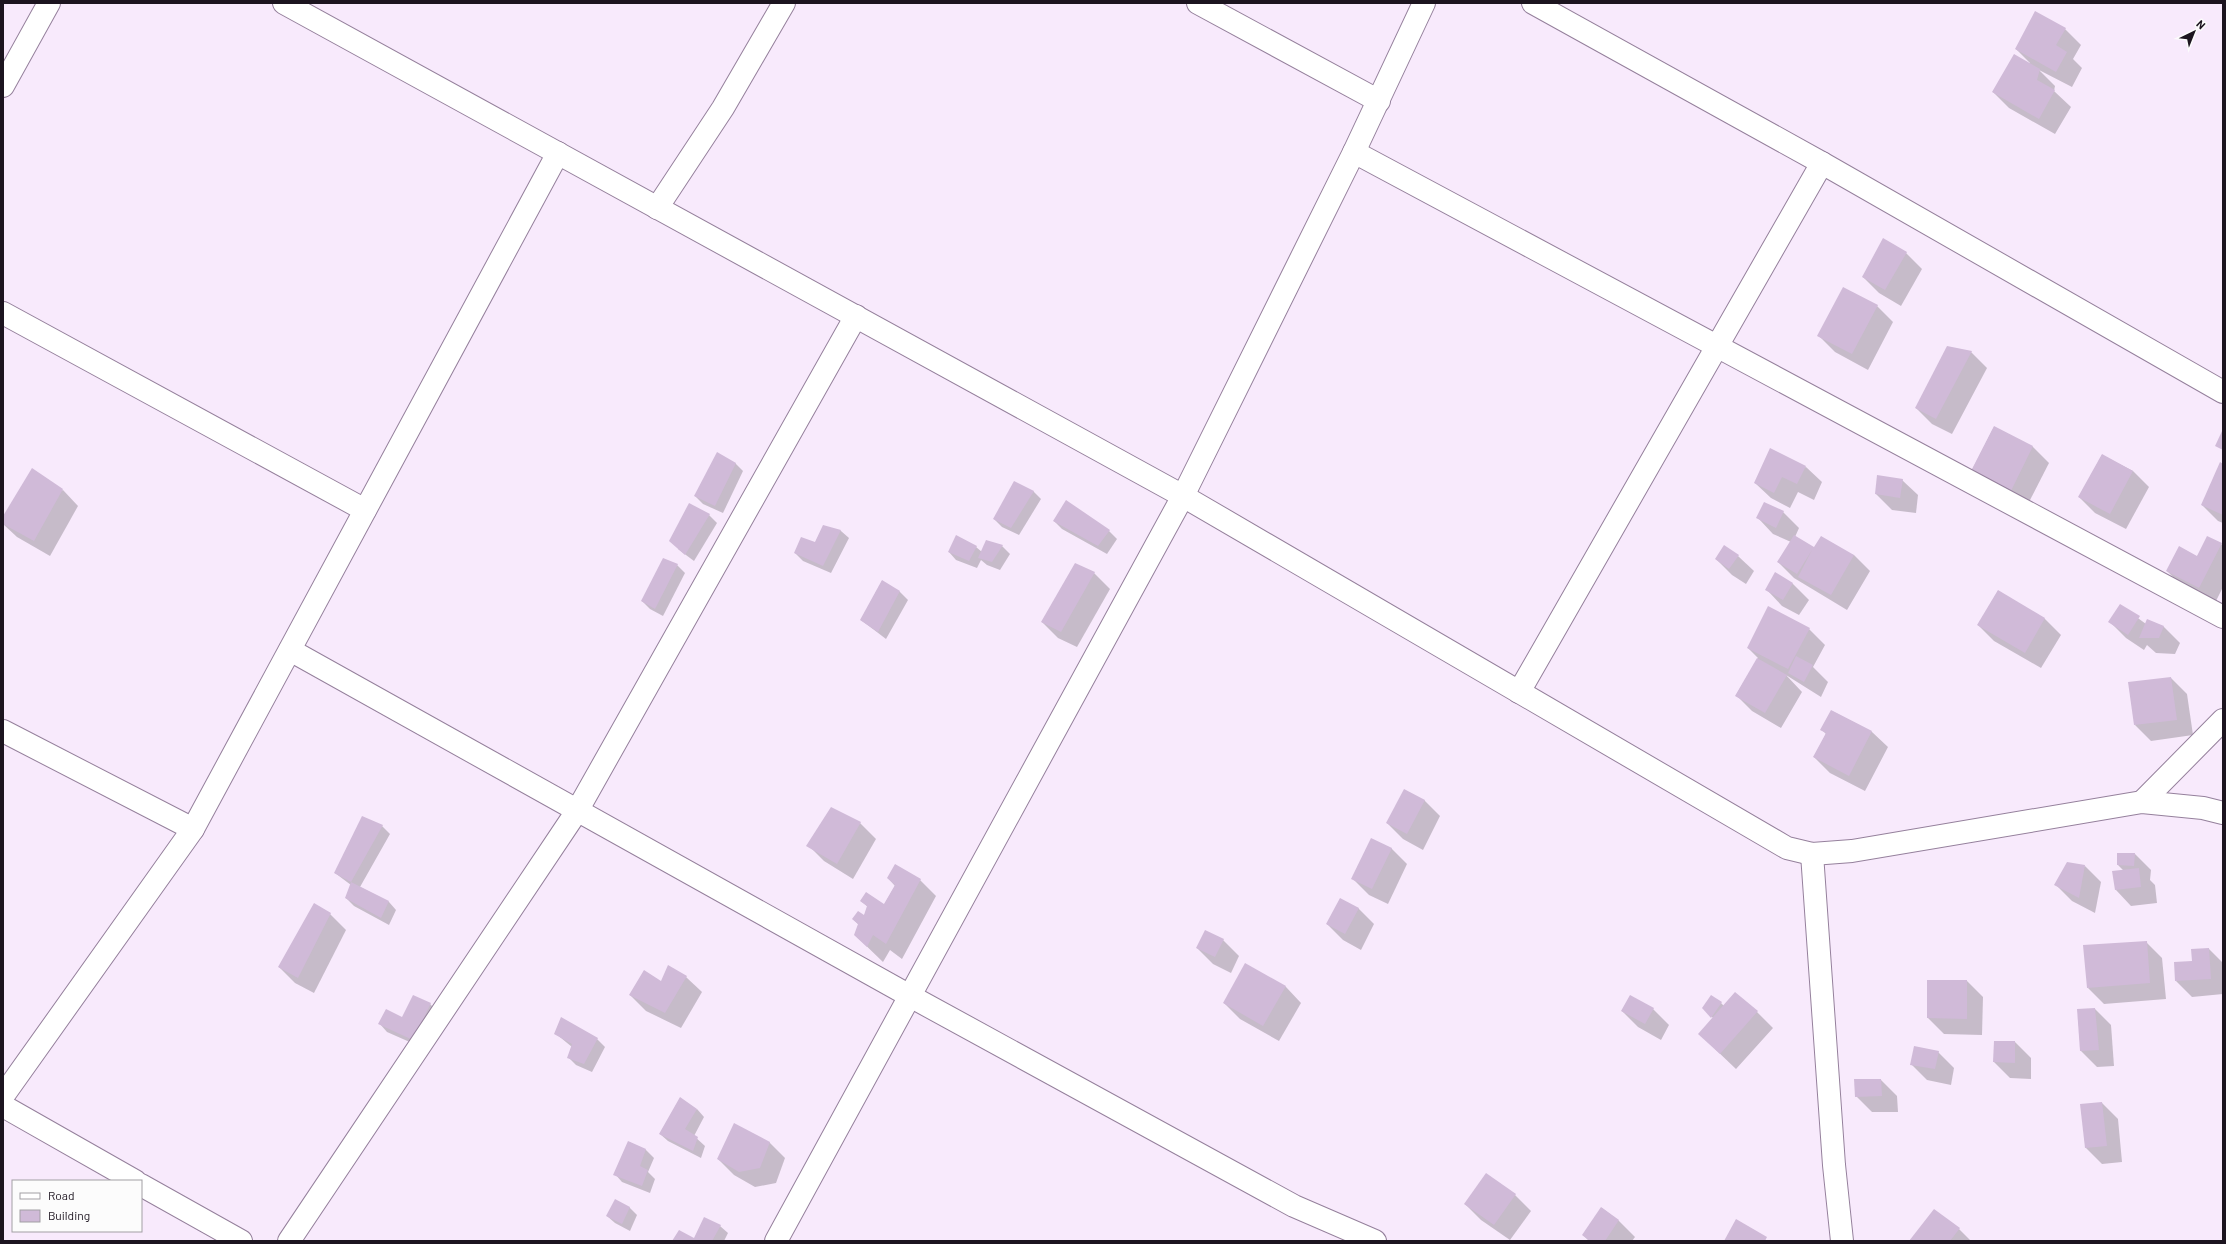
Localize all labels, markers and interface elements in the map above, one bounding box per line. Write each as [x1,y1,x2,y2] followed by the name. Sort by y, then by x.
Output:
[2174,12,2214,52] north arrow
[2194,17,2208,32] text: N
[12,1180,142,1232] legend
[48,1188,75,1202] text: Road
[48,1208,90,1222] text: Building

